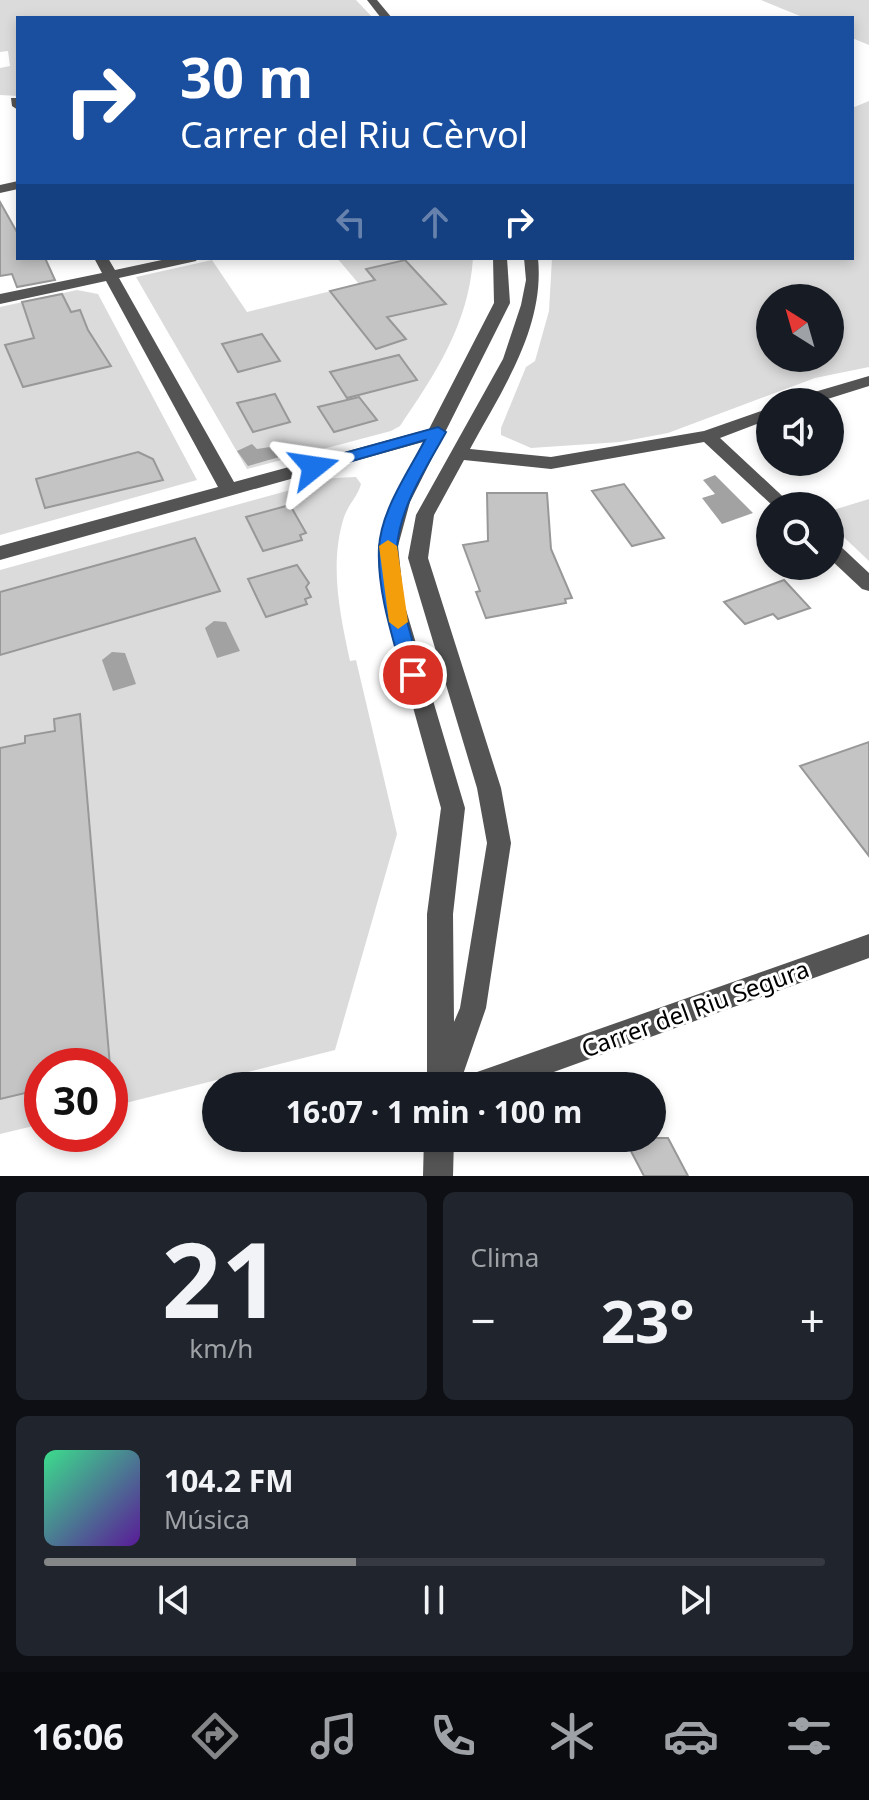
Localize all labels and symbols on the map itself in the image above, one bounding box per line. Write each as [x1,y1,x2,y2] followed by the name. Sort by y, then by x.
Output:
[756,284,844,372] north arrow
[272,425,356,509] position arrow
[379,641,447,709] pin
[577,951,813,1065] street label: Carrer del Riu Segura
[24,1048,128,1152] speed limit sign: 30

